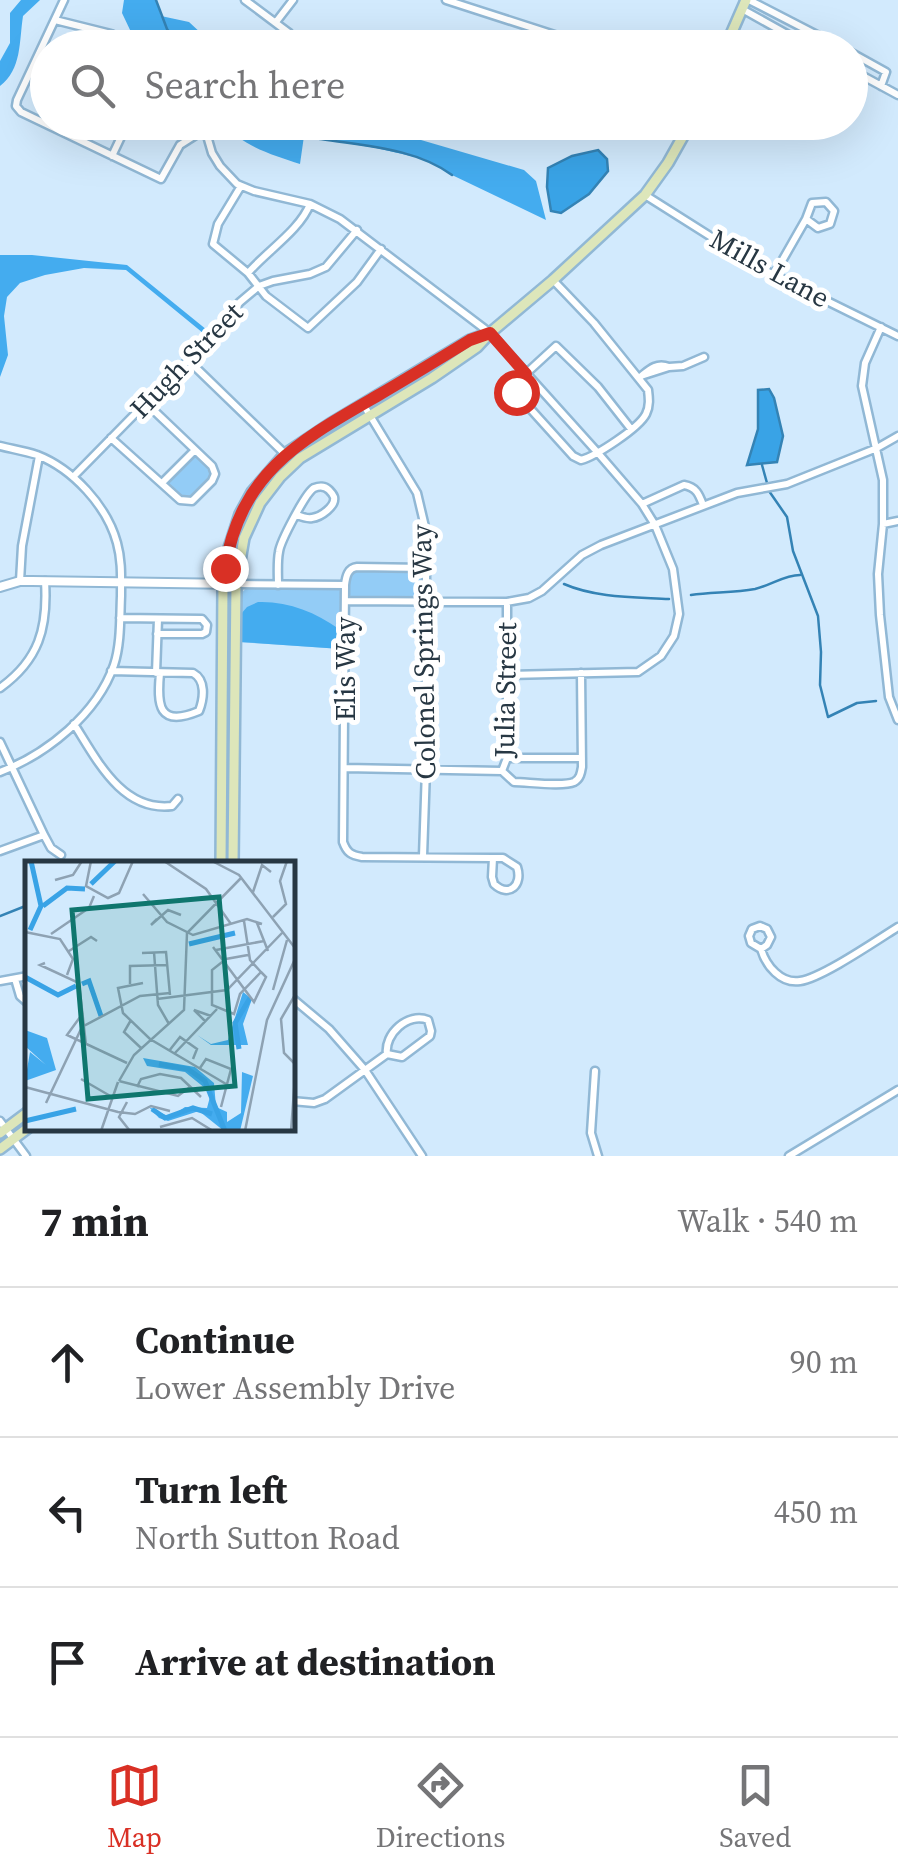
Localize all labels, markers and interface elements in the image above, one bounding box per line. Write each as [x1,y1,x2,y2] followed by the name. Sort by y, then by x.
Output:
[30,30,868,140] search box
[65,58,120,113] icon: search
[145,59,345,111] text: Search here
[703,220,837,316] street label: Mills Lane
[121,293,252,426] street label: Hugh Street
[494,370,540,416] route start
[402,523,444,780] street label: Colonel Springs Way
[203,546,249,592] route end
[326,616,364,721] street label: Elis Way
[485,621,525,759] street label: Julia Street
[25,861,295,1131] inset map
[40,1192,149,1250] text: 7 min
[677,1199,858,1243] text: Walk · 540 m
[135,1314,295,1366] text: Continue
[40,1335,95,1390] icon: ahead
[790,1340,858,1384] text: 90 m
[135,1366,455,1410] text: Lower Assembly Drive
[135,1464,287,1516] text: Turn left
[40,1485,95,1540] icon: left
[774,1490,858,1534] text: 450 m
[135,1516,400,1560] text: North Sutton Road
[40,1635,95,1690] icon: arrive
[135,1636,496,1688] text: Arrive at destination
[107,1758,162,1856] tab: Map
[376,1758,505,1856] tab: Directions
[719,1758,791,1856] tab: Saved

